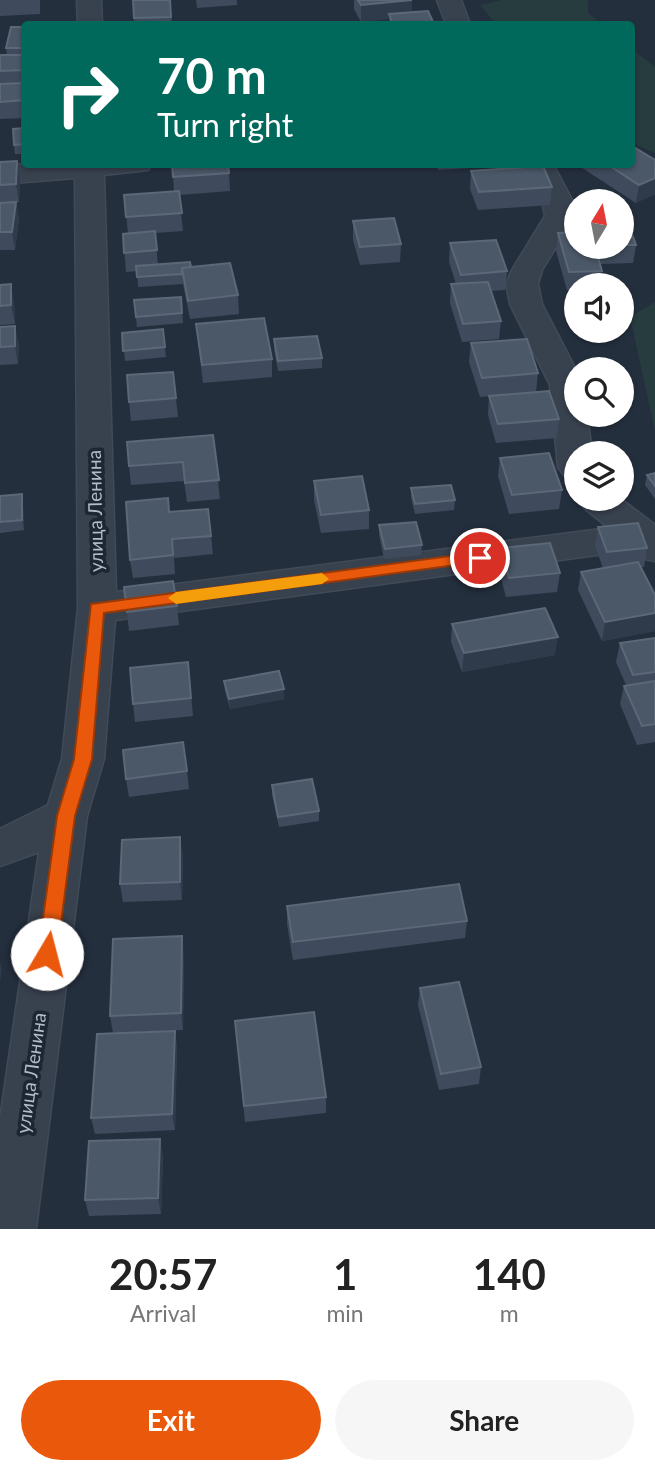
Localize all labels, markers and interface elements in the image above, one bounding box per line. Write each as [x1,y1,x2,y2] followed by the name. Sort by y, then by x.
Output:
[157,46,267,104] text: 70 m
[42,49,133,140] icon: right
[157,105,293,144] text: Turn right
[564,189,634,259] north arrow
[564,189,634,511] map controls
[564,273,634,343] button: sound
[564,357,634,427] button: search
[564,441,634,511] button: layers
[82,450,107,572] street label: улица Ленина
[450,528,510,588] pin
[461,539,499,577] icon: arrive
[10,917,84,991] position arrow
[11,1011,50,1135] street label: улица Ленина
[109,1249,217,1299] text: 20:57
[333,1249,357,1299] text: 1
[473,1249,546,1299] text: 140
[130,1299,196,1327] text: Arrival
[326,1299,364,1327] text: min
[500,1299,519,1327] text: m
[21,1380,321,1460] button: Exit
[335,1380,634,1460] button: Share

